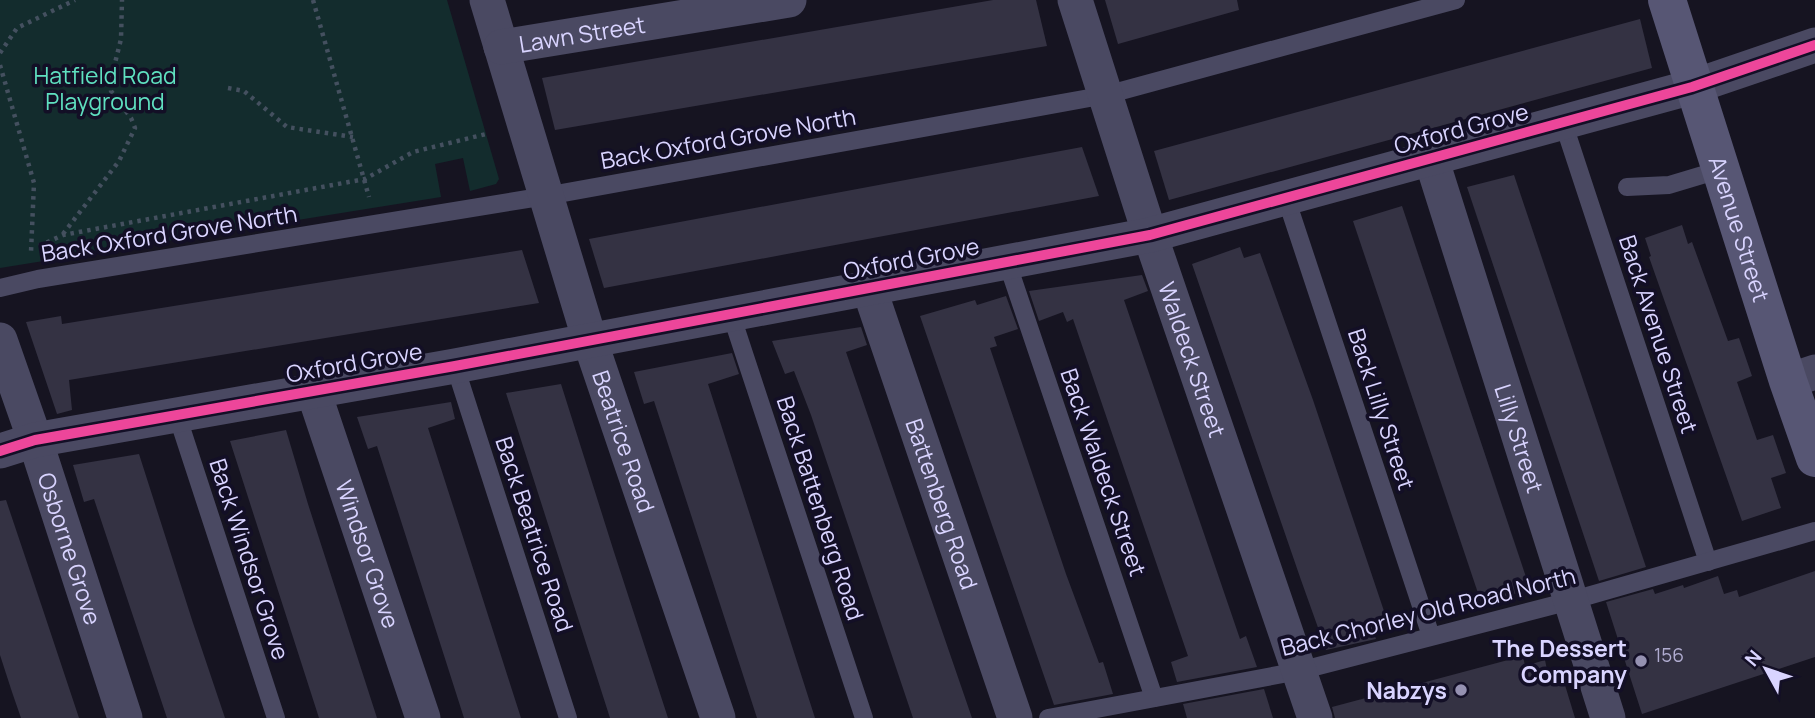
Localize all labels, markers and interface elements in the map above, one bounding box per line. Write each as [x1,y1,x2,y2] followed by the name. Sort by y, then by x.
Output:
[516,8,647,60] street label: Lawn Street
[33,59,177,117] park label: Hatfield Road Playground
[1390,95,1532,161] street label: Oxford Grove
[598,100,858,176] street label: Back Oxford Grove North
[1702,152,1778,306] street label: Avenue Street
[39,197,299,269] street label: Back Oxford Grove North
[840,229,982,287] street label: Oxford Grove
[1612,231,1706,437] street label: Back Avenue Street
[1151,277,1234,441] street label: Waldeck Street
[1341,324,1423,494] street label: Back Lilly Street
[283,334,425,390] street label: Oxford Grove
[1053,364,1155,580] street label: Back Waldeck Street
[585,366,663,516] street label: Beatrice Road
[1487,380,1552,497] street label: Lilly Street
[770,392,872,624] street label: Back Battenberg Road
[898,414,986,594] street label: Battenberg Road
[488,432,582,636] street label: Back Beatrice Road
[202,454,298,664] street label: Back Windsor Grove
[31,468,110,629] street label: Osborne Grove
[328,476,408,632] street label: Windsor Grove
[1277,559,1579,663] street label: Back Chorley Old Road North
[1492,632,1627,690] place label: The Dessert Company
[1731,634,1801,704] north arrow
[1654,642,1684,668] house number: 156
[1739,644,1767,672] text: N
[1633,653,1649,669] marker: The Dessert Company
[1366,674,1447,706] place label: Nabzys
[1453,682,1469,698] marker: Nabzys

